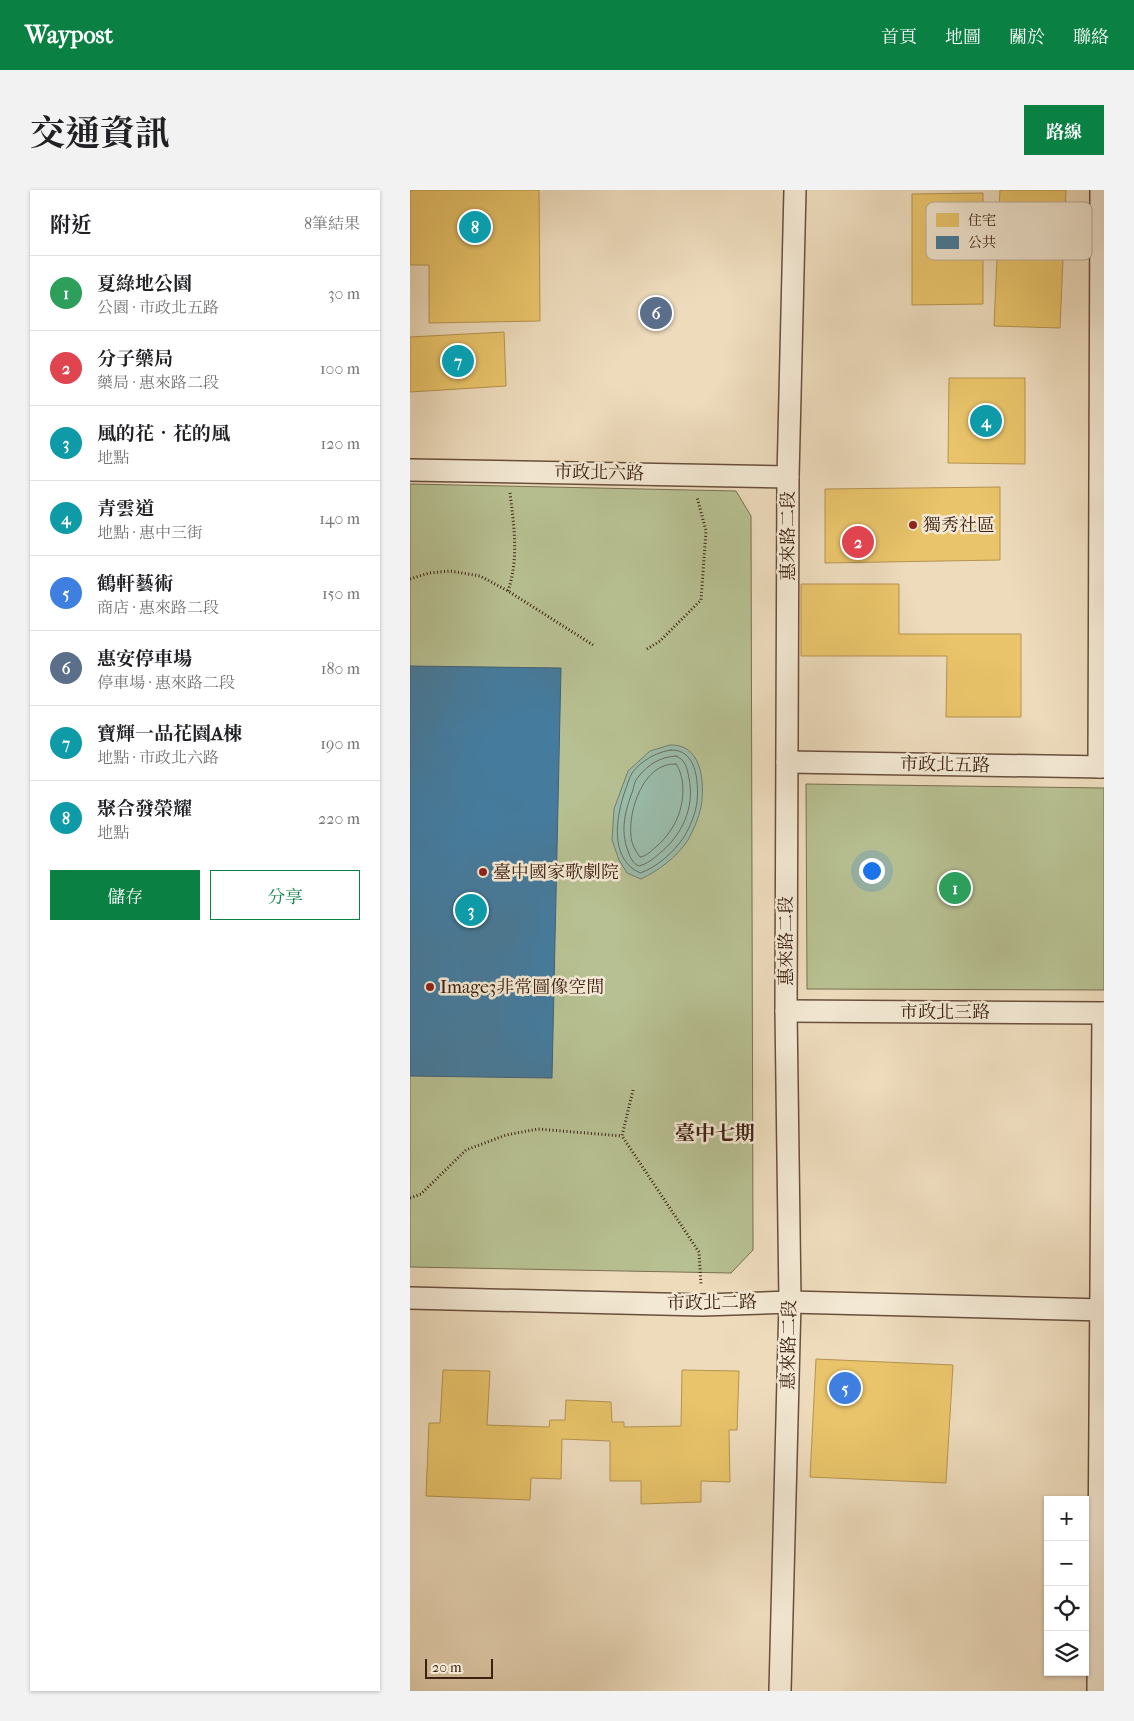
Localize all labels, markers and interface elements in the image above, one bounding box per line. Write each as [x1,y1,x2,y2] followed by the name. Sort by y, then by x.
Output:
[25,21,113,49] text: Waypost
[881,27,917,48] text: 首頁
[945,27,981,48] text: 地圖
[1009,27,1045,48] text: 關於
[1073,27,1109,48] text: 聯絡
[1024,105,1104,155] button: 路線
[30,113,170,154] text: 交通資訊
[926,202,1092,260] legend
[459,208,491,246] pin: 8
[968,212,996,229] text: 住宅
[50,213,92,237] text: 附近
[304,214,360,233] text: 8筆結果
[968,234,996,251] text: 公共
[97,273,192,295] text: 夏綠地公園
[63,284,69,303] text: 1
[328,284,360,303] text: 30 m
[640,294,672,332] pin: 6
[97,298,219,317] text: 公園 · 市政北五路
[442,342,474,380] pin: 7
[97,348,173,370] text: 分子藥局
[62,359,70,378] text: 2
[320,359,360,378] text: 100 m
[97,373,219,392] text: 藥局 · 惠來路二段
[970,402,1002,440] pin: 4
[97,423,230,445] text: 風的花‧花的風
[63,434,69,453] text: 3
[321,434,360,453] text: 120 m
[97,448,129,467] text: 地點
[554,462,644,484] street label: 市政北六路
[778,491,799,581] street label: 惠來路二段
[97,498,154,520] text: 青雲道
[61,509,71,528] text: 4
[319,509,360,528] text: 140 m
[923,515,995,536] place label: 獨秀社區
[907,519,919,531] marker: 獨秀社區
[97,523,203,542] text: 地點 · 惠中三街
[842,523,874,561] pin: 2
[97,573,173,595] text: 鶴軒藝術
[63,584,69,603] text: 5
[322,584,360,603] text: 150 m
[97,598,219,617] text: 商店 · 惠來路二段
[97,648,192,670] text: 惠安停車場
[62,659,70,678] text: 6
[321,659,360,678] text: 180 m
[97,673,235,692] text: 停車場 · 惠來路二段
[97,723,242,745] text: 寶輝一品花園A棟
[62,734,70,753] text: 7
[320,734,360,753] text: 190 m
[97,748,219,767] text: 地點 · 市政北六路
[900,754,990,776] street label: 市政北五路
[97,798,192,820] text: 聚合發榮耀
[62,809,70,828] text: 8
[318,809,360,828] text: 220 m
[97,823,129,842] text: 地點
[859,858,885,884] your location
[493,862,619,883] place label: 臺中國家歌劇院
[477,866,489,878] marker: 臺中國家歌劇院
[939,869,971,907] pin: 1
[50,870,200,920] button: 儲存
[210,870,360,920] button: 分享
[455,891,487,929] pin: 3
[776,896,797,986] street label: 惠來路二段
[440,977,604,998] place label: Image3非常圖像空間
[424,981,436,993] marker: Image3非常圖像空間
[900,1002,990,1023] street label: 市政北三路
[675,1122,755,1145] district label: 臺中七期
[667,1292,757,1314] street label: 市政北二路
[778,1300,800,1390] street label: 惠來路二段
[829,1369,861,1407] pin: 5
[1044,1496,1089,1676] map controls
[1044,1496,1089,1541] button: +
[1044,1541,1089,1586] button: −
[1044,1586,1089,1631] button: locate
[1044,1631,1089,1676] button: layers
[425,1656,492,1679] scale bar
[432,1659,462,1676] text: 20 m

